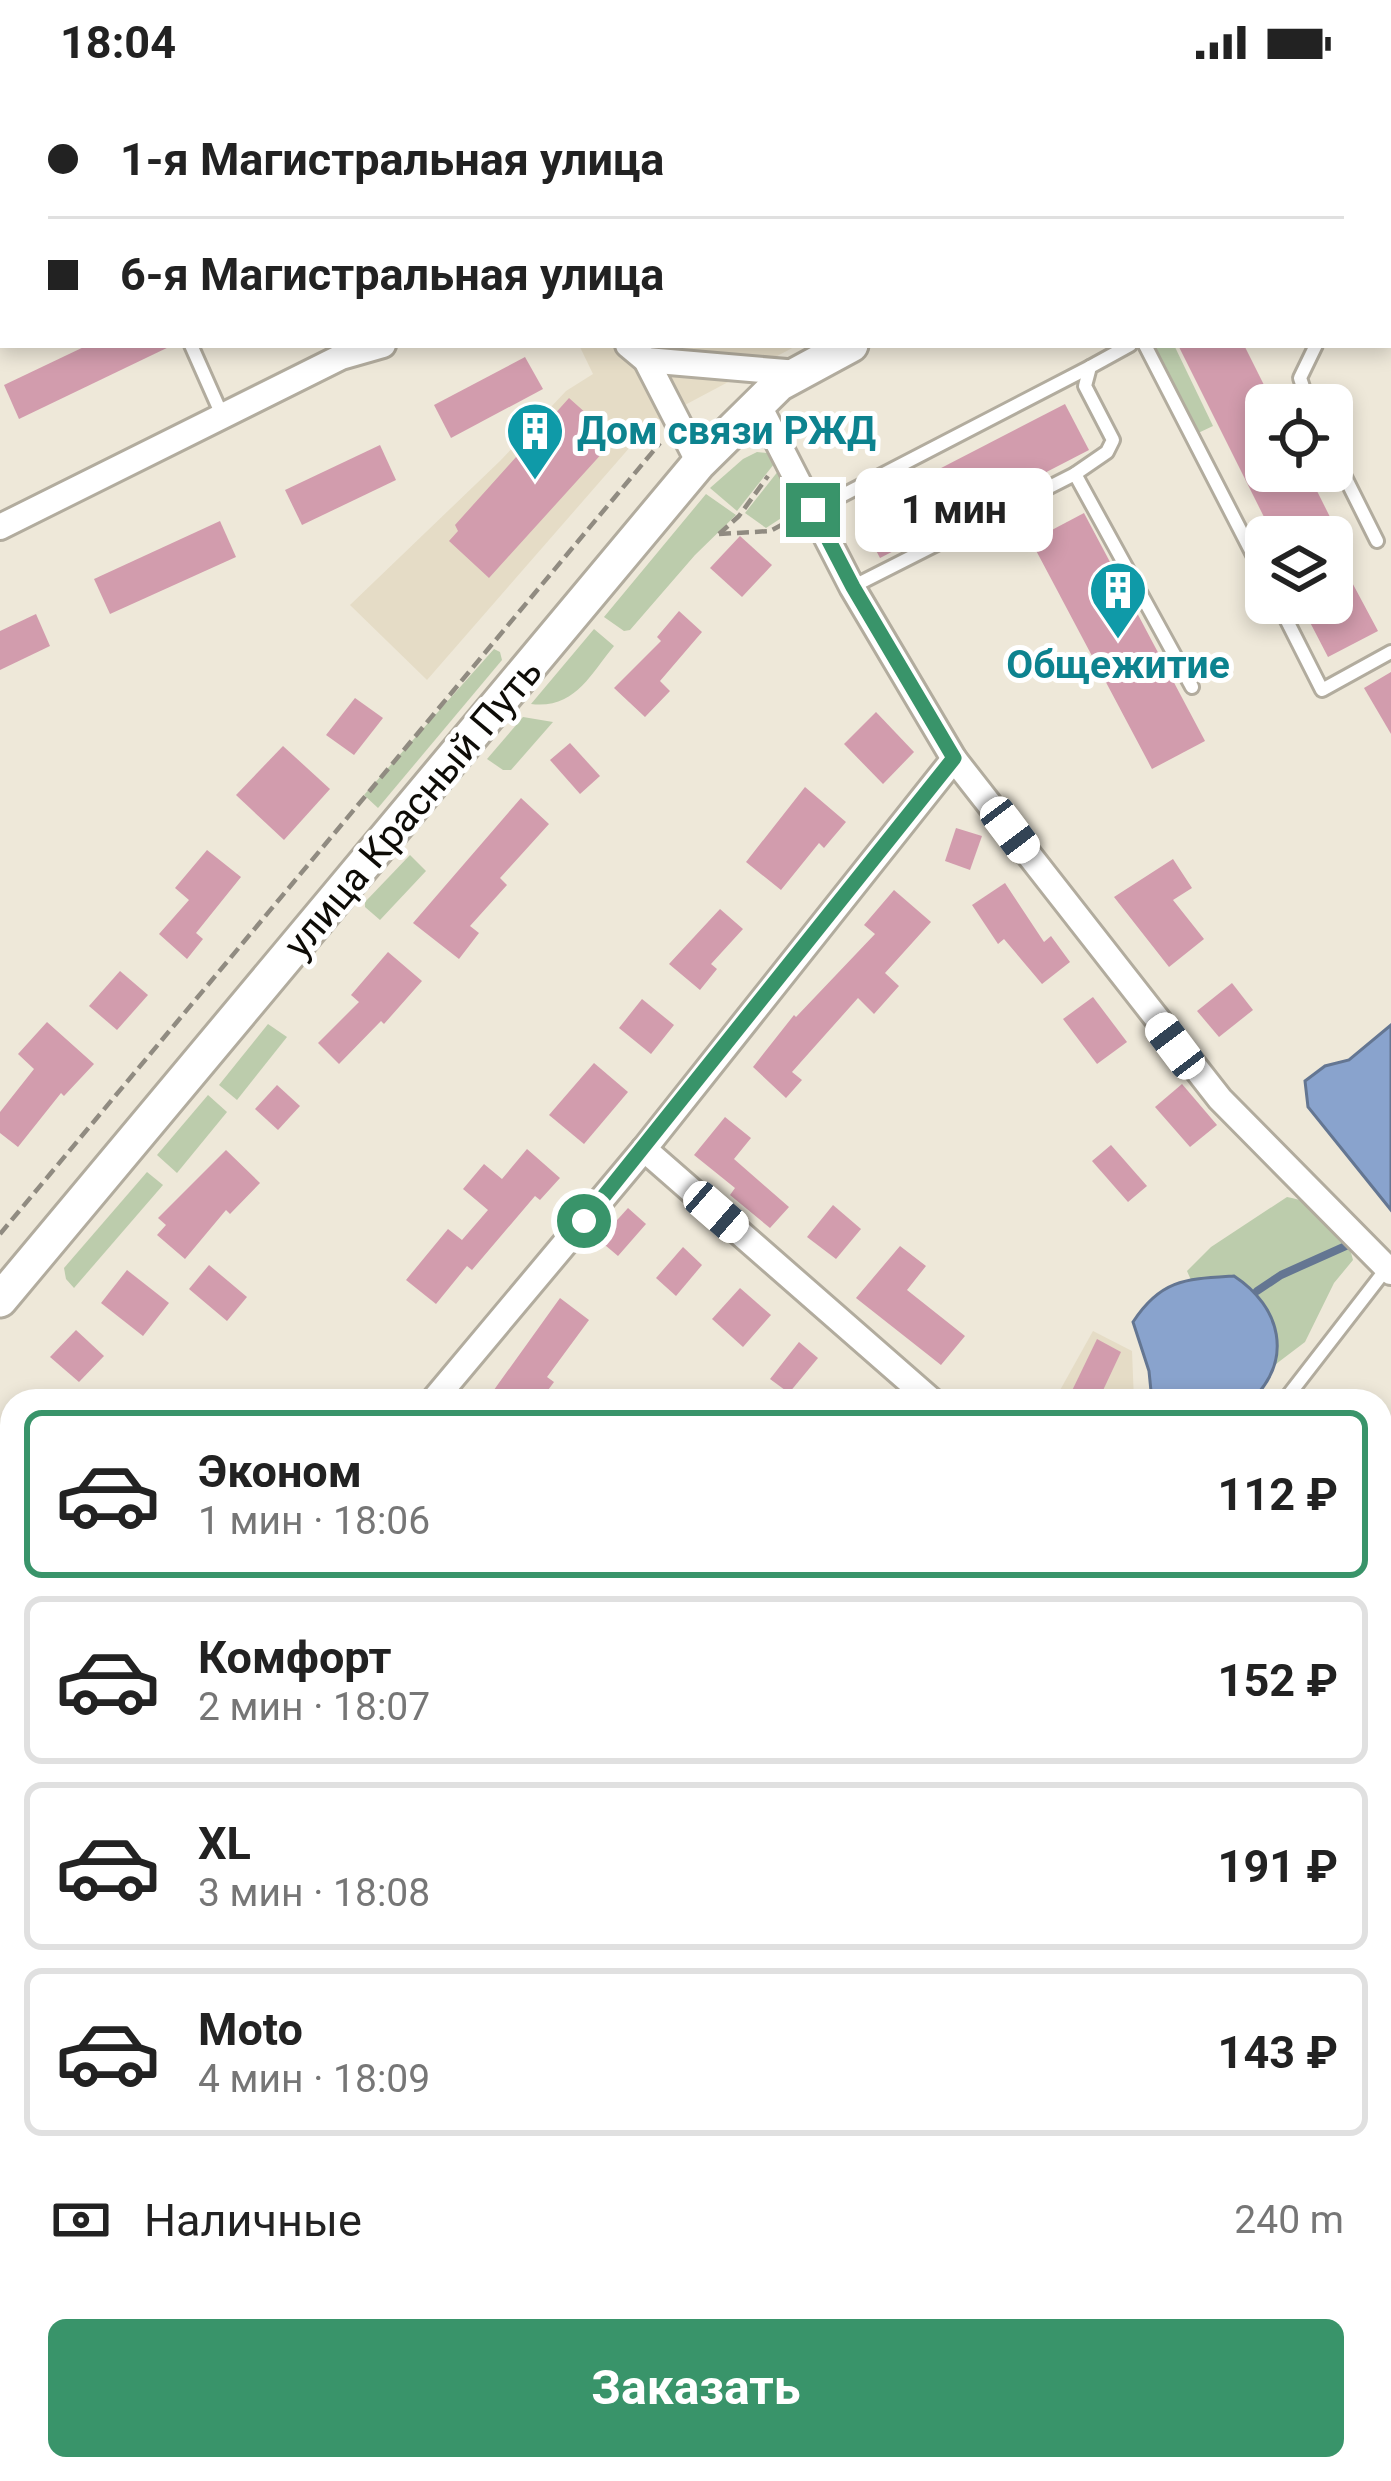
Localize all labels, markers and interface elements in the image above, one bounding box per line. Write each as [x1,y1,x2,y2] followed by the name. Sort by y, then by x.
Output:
[60,16,176,69] text: 18:04
[120,133,664,186] text: 1-я Магистральная улица
[120,248,664,301] text: 6-я Магистральная улица
[1245,384,1353,624] map controls
[1245,384,1353,492] button: locate
[504,400,566,482] building icon: Дом связи РЖД
[577,408,876,454] place label: Дом связи РЖД
[855,468,1053,552] callout: 1 мин
[786,483,840,537] route end
[901,487,1007,533] text: 1 мин
[1245,516,1353,624] button: layers
[1087,559,1149,641] building icon: Общежитие
[1006,642,1230,688] place label: Общежитие
[275,649,551,967] street label: улица Красный Путь
[974,790,1046,870] car
[1139,1006,1211,1086] car
[677,1175,755,1249] car
[557,1194,611,1248] route start
[54,1440,162,1548] icon: car
[198,1445,362,1498] text: Эконом
[1218,1468,1338,1521] text: 112 ₽
[198,1498,430,1544] text: 1 мин · 18:06
[54,1626,162,1734] icon: car
[198,1631,391,1684] text: Комфорт
[1218,1654,1338,1707] text: 152 ₽
[198,1684,430,1730] text: 2 мин · 18:07
[54,1812,162,1920] icon: car
[198,1817,251,1870] text: XL
[1218,1840,1338,1893] text: 191 ₽
[198,1870,430,1916] text: 3 мин · 18:08
[54,1998,162,2106] icon: car
[198,2003,303,2056] text: Moto
[1218,2026,1338,2079] text: 143 ₽
[198,2056,430,2102] text: 4 мин · 18:09
[48,2187,114,2253] icon: cash
[144,2194,362,2247] text: Наличные
[1234,2197,1344,2243] text: 240 m
[48,2319,1344,2457] button: Заказать

